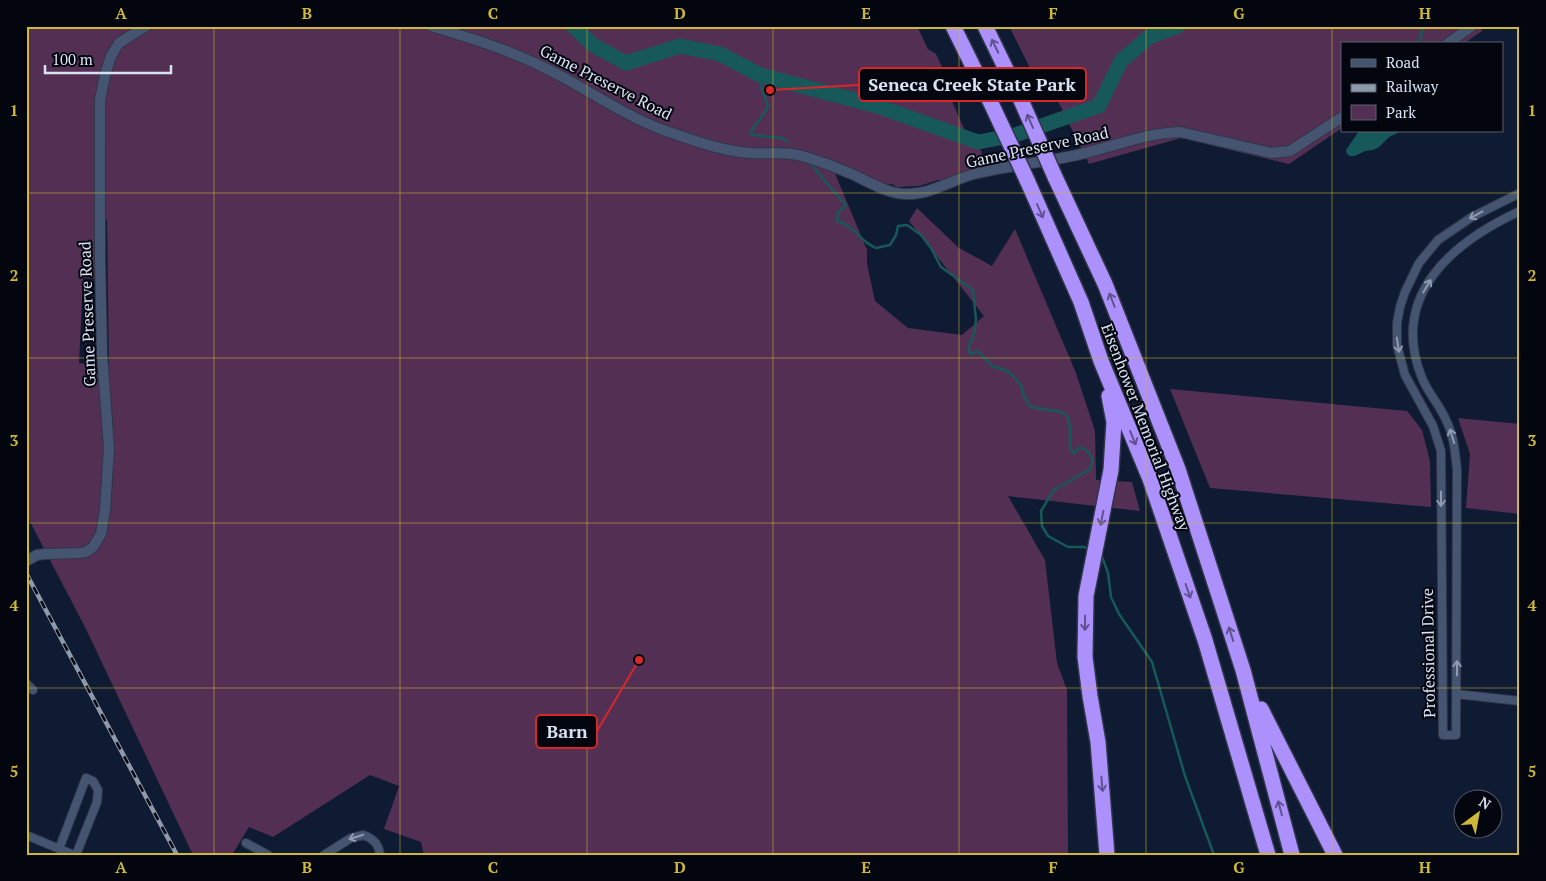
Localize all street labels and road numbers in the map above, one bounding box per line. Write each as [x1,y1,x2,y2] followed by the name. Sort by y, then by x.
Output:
[536,39,676,125] street label: Game Preserve Road
[964,121,1111,173] street label: Game Preserve Road
[73,241,101,387] street label: Game Preserve Road
[1096,320,1196,535] street label: Eisenhower Memorial Highway
[1416,588,1440,718] street label: Professional Drive

